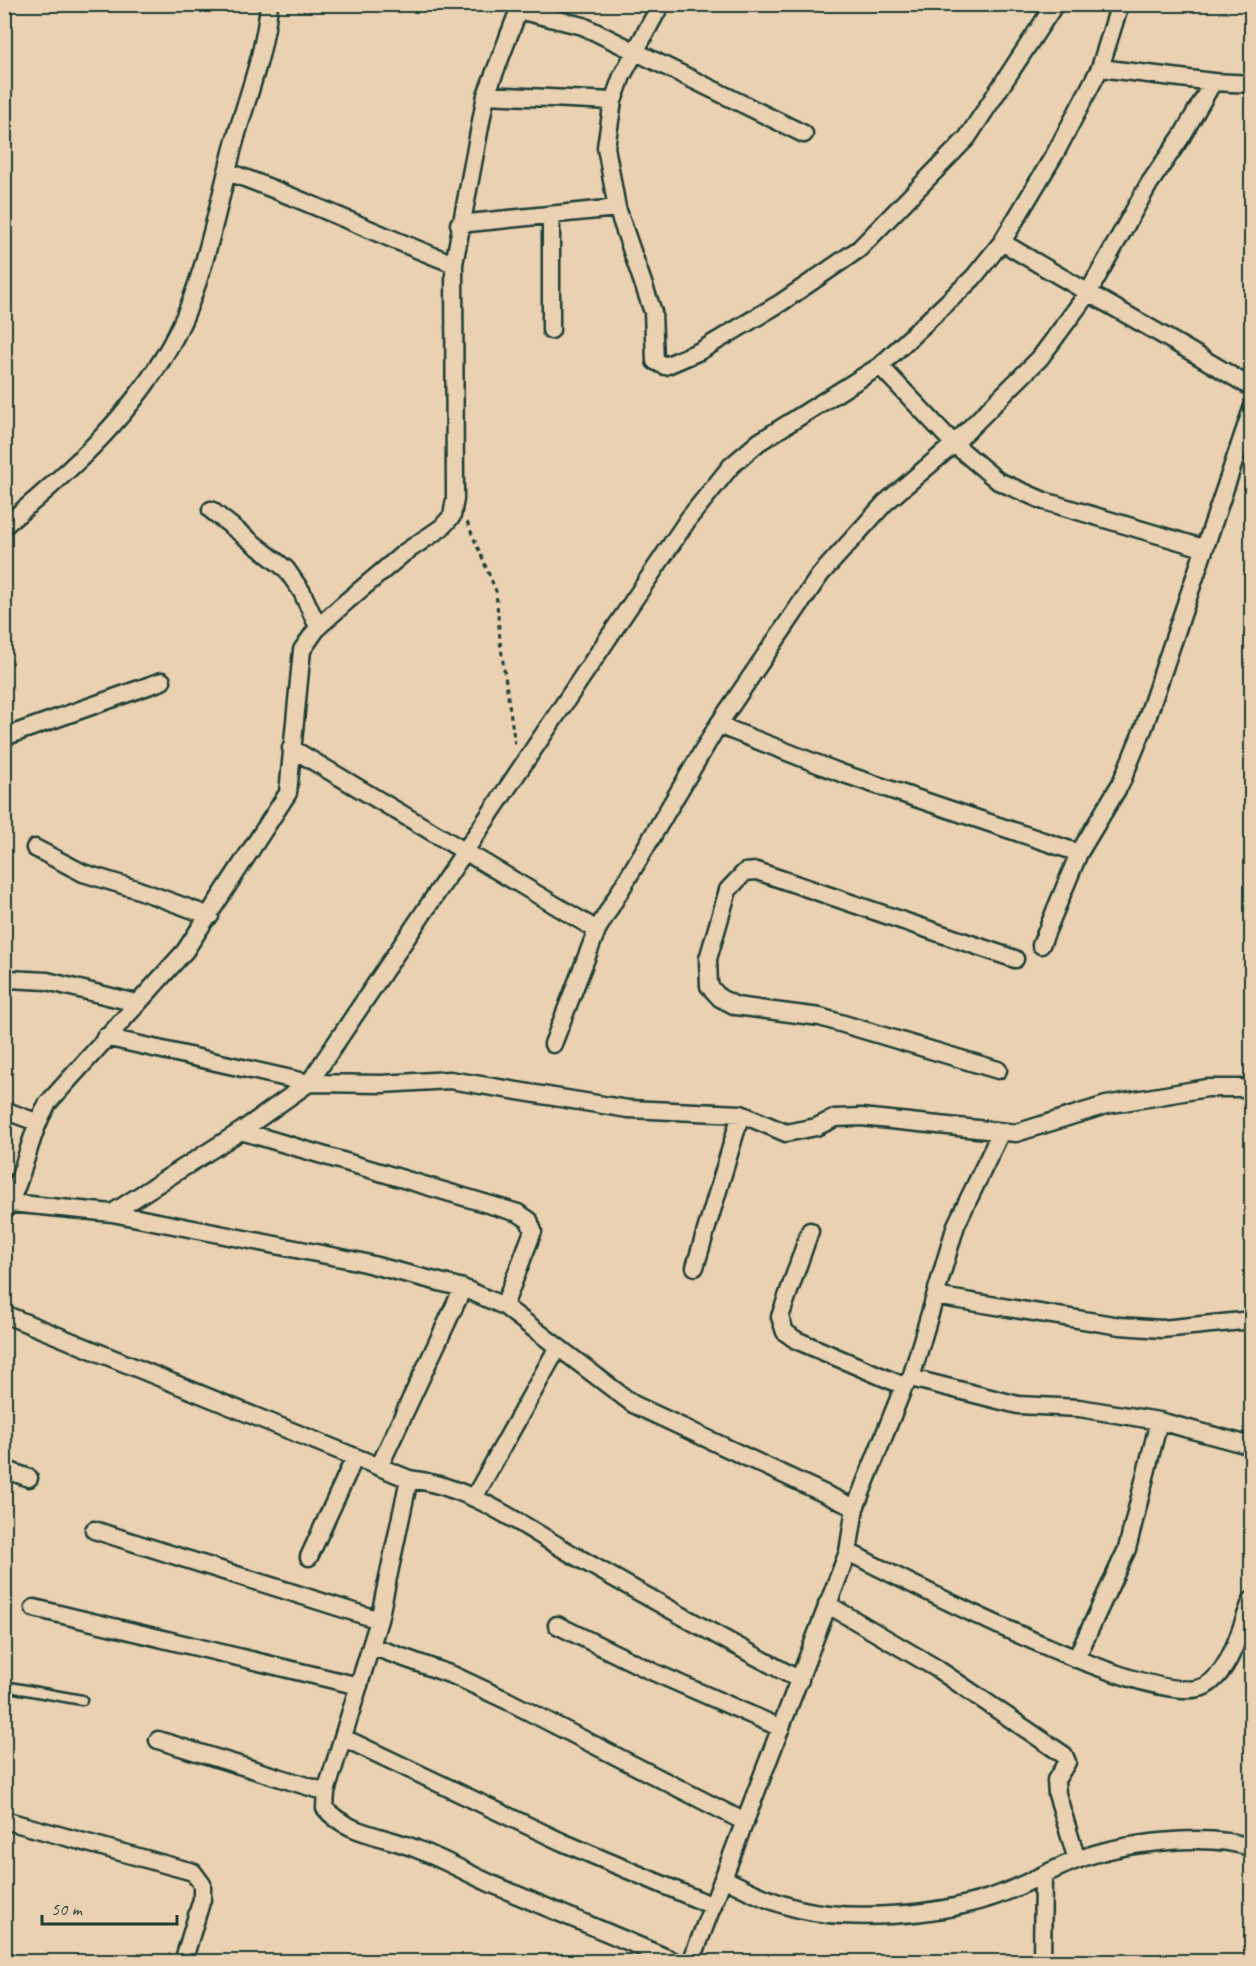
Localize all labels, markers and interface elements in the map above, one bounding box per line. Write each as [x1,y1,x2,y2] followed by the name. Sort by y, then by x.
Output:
[42,1888,177,1926] scale bar
[51,1898,84,1920] text: 50 m

